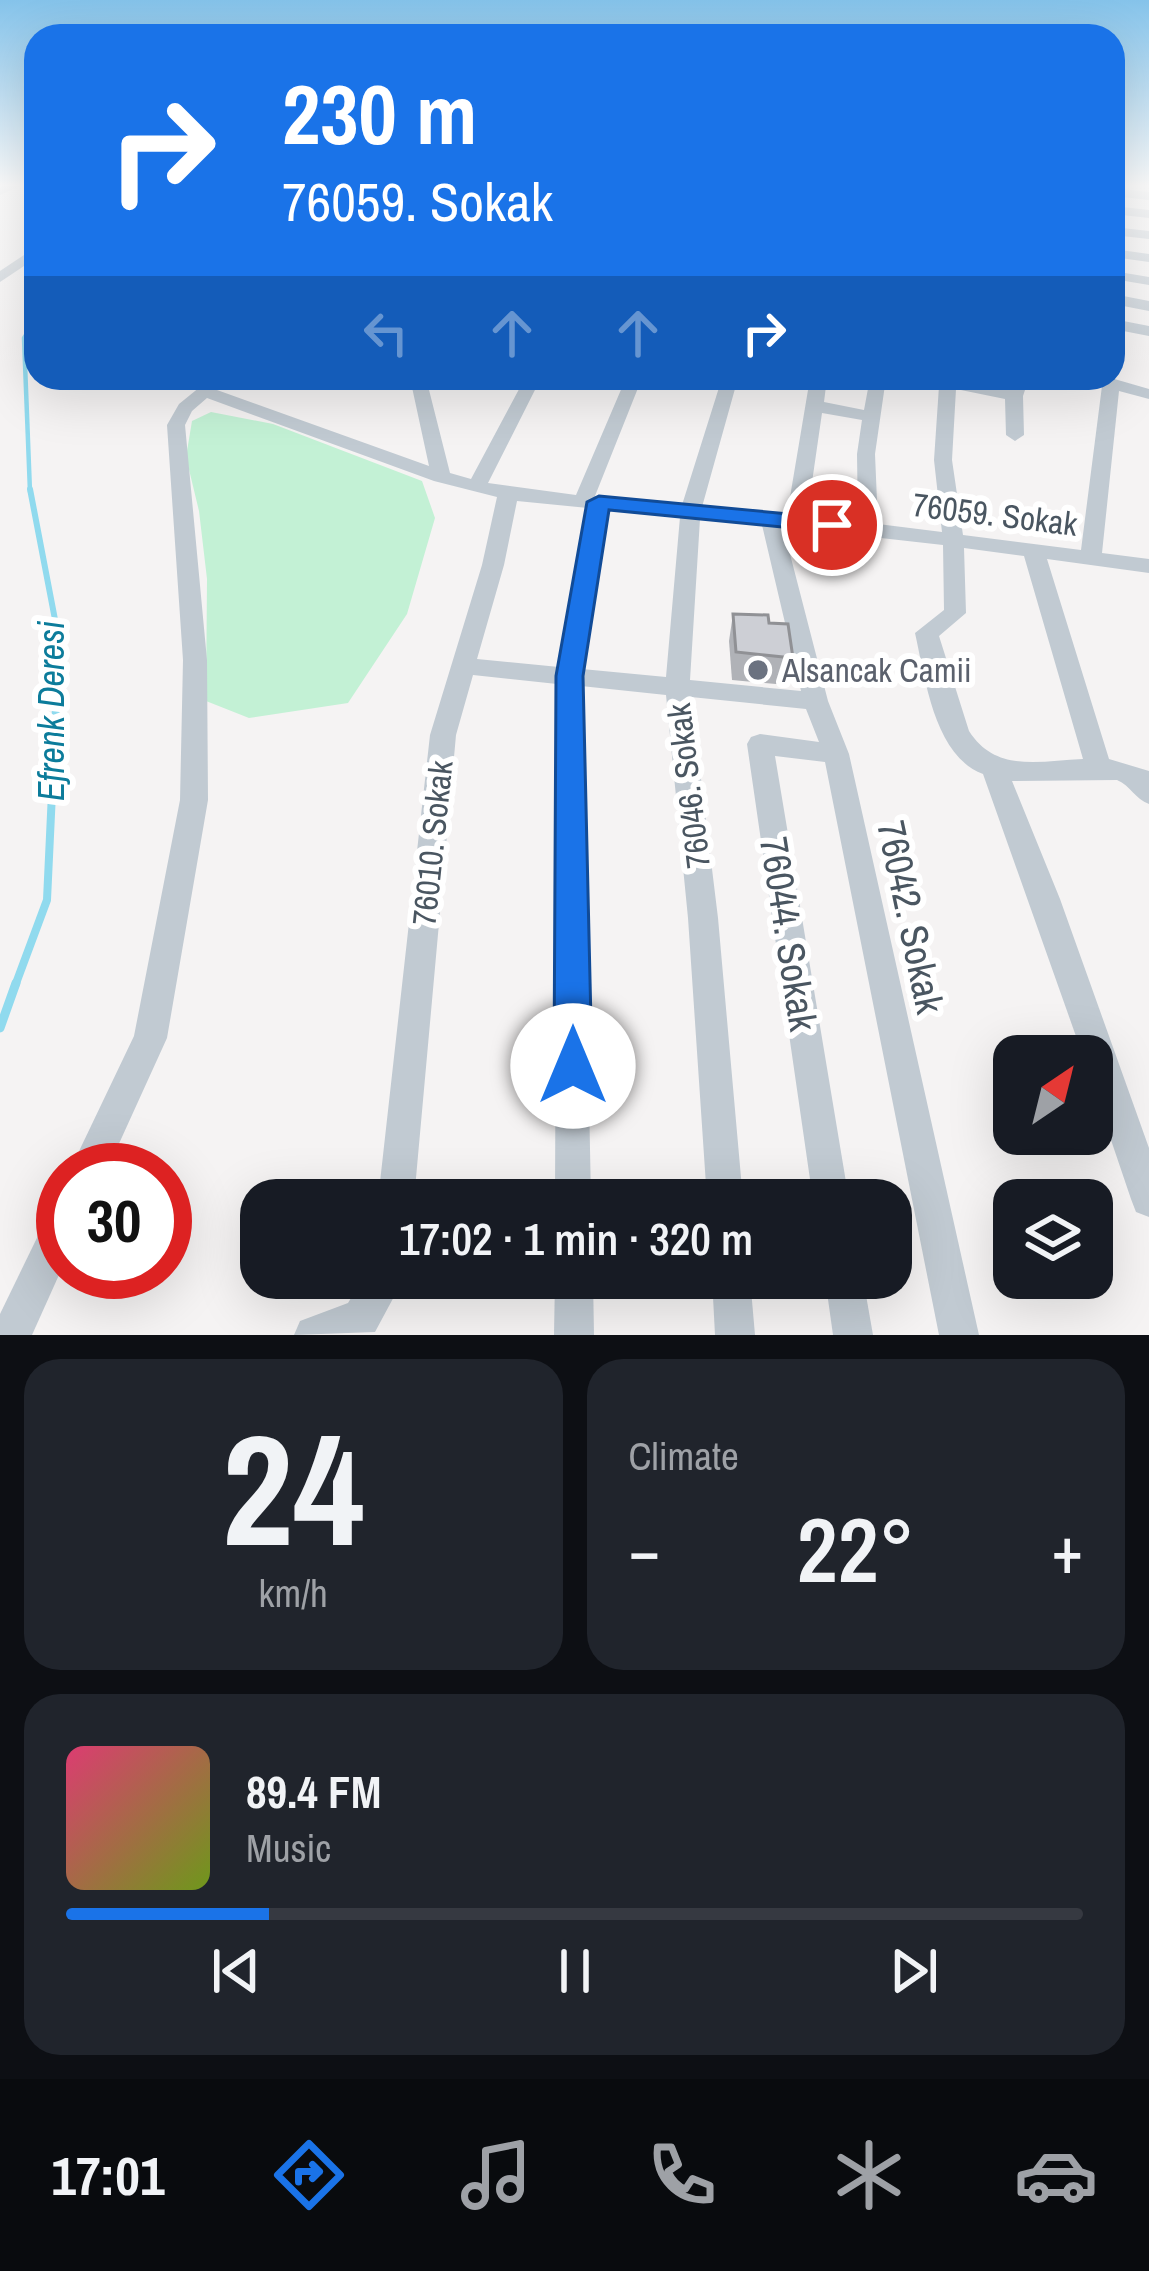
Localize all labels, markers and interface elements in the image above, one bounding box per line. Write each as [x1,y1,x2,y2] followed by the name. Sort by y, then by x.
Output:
[282,57,477,170] text: 230 m
[84,72,240,228] icon: right
[282,165,553,238] text: 76059. Sokak
[353,300,419,366] icon: left
[479,300,545,366] icon: ahead
[605,300,671,366] icon: ahead
[731,300,797,366] icon: right
[781,474,883,576] pin
[910,482,1080,546] street label: 76059. Sokak
[799,492,865,558] icon: arrive
[27,621,75,801] water label: Efrenk Deresi
[781,648,972,692] place label: Alsancak Camii
[745,657,771,683] marker: Alsancak Camii
[656,701,720,871] street label: 76046. Sokak
[401,758,463,928] street label: 76010. Sokak
[865,816,957,1019] street label: 76042. Sokak
[748,833,830,1036] street label: 76044. Sokak
[510,1003,636,1129] position arrow
[993,1035,1113,1155] north arrow
[993,1035,1113,1299] map controls
[36,1143,192,1299] speed limit sign: 30
[993,1179,1113,1299] button: layers
[399,1208,753,1269] text: 17:02 · 1 min · 320 m
[222,1384,364,1594] text: 24
[629,1430,739,1482] text: Climate
[797,1489,915,1610] text: 22°
[629,1505,660,1594] text: −
[1051,1505,1083,1594] text: +
[259,1567,328,1619] text: km/h
[246,1761,381,1822] text: 89.4 FM
[246,1822,331,1874] text: Music
[203,1938,269,2004] icon: previous
[542,1938,608,2004] icon: pause
[881,1938,947,2004] icon: next
[267,2133,351,2217] icon: directions
[454,2133,538,2217] icon: music
[640,2133,724,2217] icon: phone
[827,2133,911,2217] icon: climate
[1014,2133,1098,2217] icon: car
[51,2139,165,2212] text: 17:01

